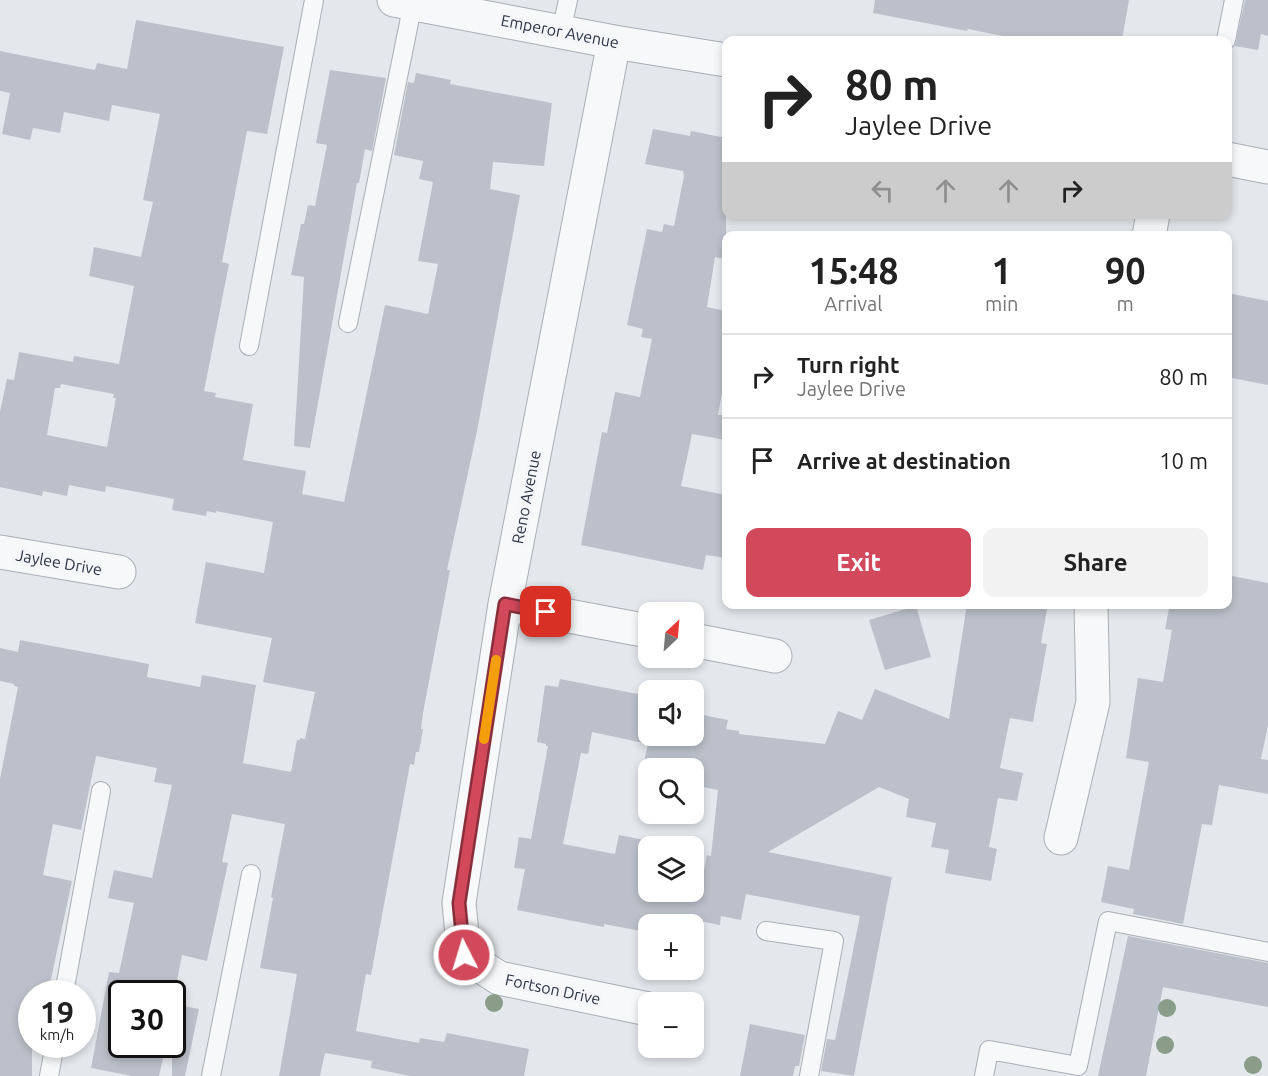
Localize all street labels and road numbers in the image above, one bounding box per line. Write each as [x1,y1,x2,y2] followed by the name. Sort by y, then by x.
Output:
[499,11,621,51] street label: Emperor Avenue
[508,449,544,545] street label: Reno Avenue
[15,546,103,578] street label: Jaylee Drive
[504,970,602,1008] street label: Fortson Drive

